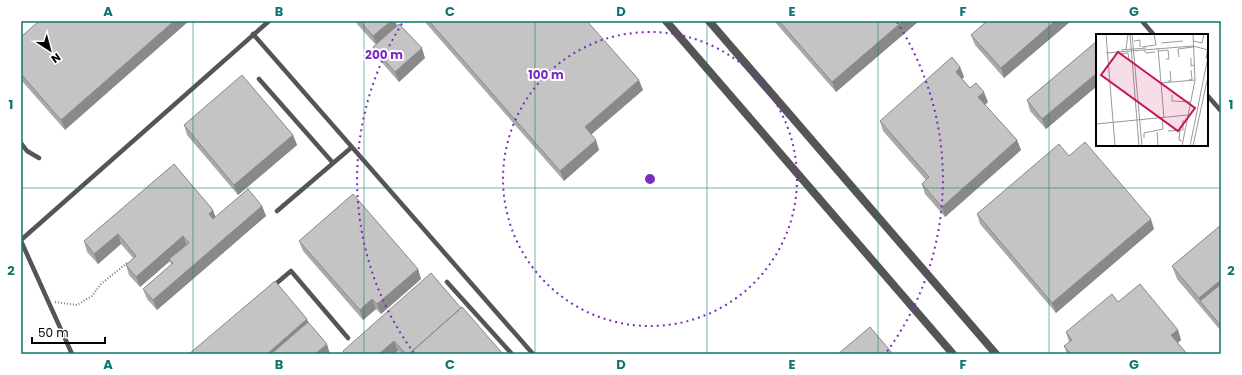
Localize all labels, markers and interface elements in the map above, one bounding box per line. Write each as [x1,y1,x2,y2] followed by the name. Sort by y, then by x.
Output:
[103,2,113,21] text: A
[275,2,284,21] text: B
[445,2,455,21] text: C
[616,2,626,21] text: D
[788,2,796,21] text: E
[959,2,967,21] text: F
[1129,2,1139,21] text: G
[30,30,70,70] north arrow
[1096,34,1208,146] inset map
[365,46,403,63] text: 200 m
[48,49,64,67] text: N
[528,66,564,83] text: 100 m
[9,95,13,114] text: 1
[1229,95,1233,114] text: 1
[643,172,657,186] centre of rings
[7,261,15,280] text: 2
[1227,261,1235,280] text: 2
[32,319,105,345] scale bar
[38,324,69,341] text: 50 m
[103,355,113,374] text: A
[275,355,284,374] text: B
[445,355,455,374] text: C
[616,355,626,374] text: D
[788,355,796,374] text: E
[959,355,967,374] text: F
[1129,355,1139,374] text: G

